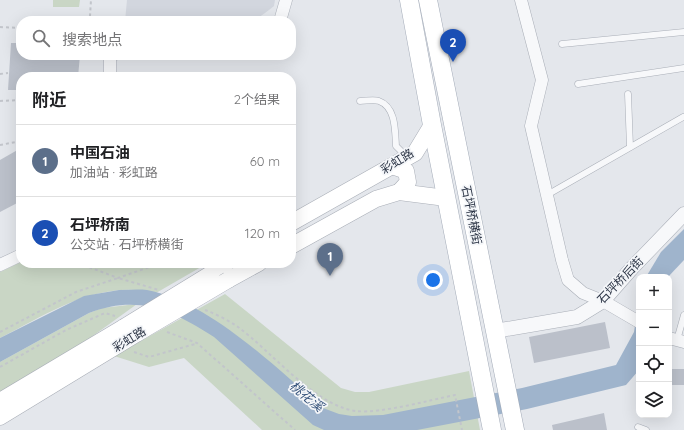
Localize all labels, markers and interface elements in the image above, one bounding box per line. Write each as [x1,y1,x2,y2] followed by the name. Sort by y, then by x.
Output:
[16,16,296,60] search box
[30,27,52,49] icon: search
[440,29,466,62] pin: 2
[62,30,122,49] text: 搜索地点
[32,89,66,110] text: 附近
[234,91,280,107] text: 2个结果
[70,143,130,162] text: 中国石油
[378,145,416,177] street label: 彩虹路
[42,153,48,169] text: 1
[250,153,280,169] text: 60 m
[70,164,158,180] text: 加油站 · 彩虹路
[459,184,485,246] street label: 石坪桥横街
[70,215,130,234] text: 石坪桥南
[41,225,49,241] text: 2
[245,225,280,241] text: 120 m
[70,236,184,252] text: 公交站 · 石坪桥横街
[317,243,343,276] pin: 1
[594,253,646,307] street label: 石坪桥后街
[423,270,443,290] your location
[636,274,672,418] map controls
[636,274,672,310] button: +
[636,310,672,346] button: −
[110,323,148,355] street label: 彩虹路
[636,346,672,382] button: locate
[287,378,329,416] water label: 桃花溪
[636,382,672,418] button: layers

